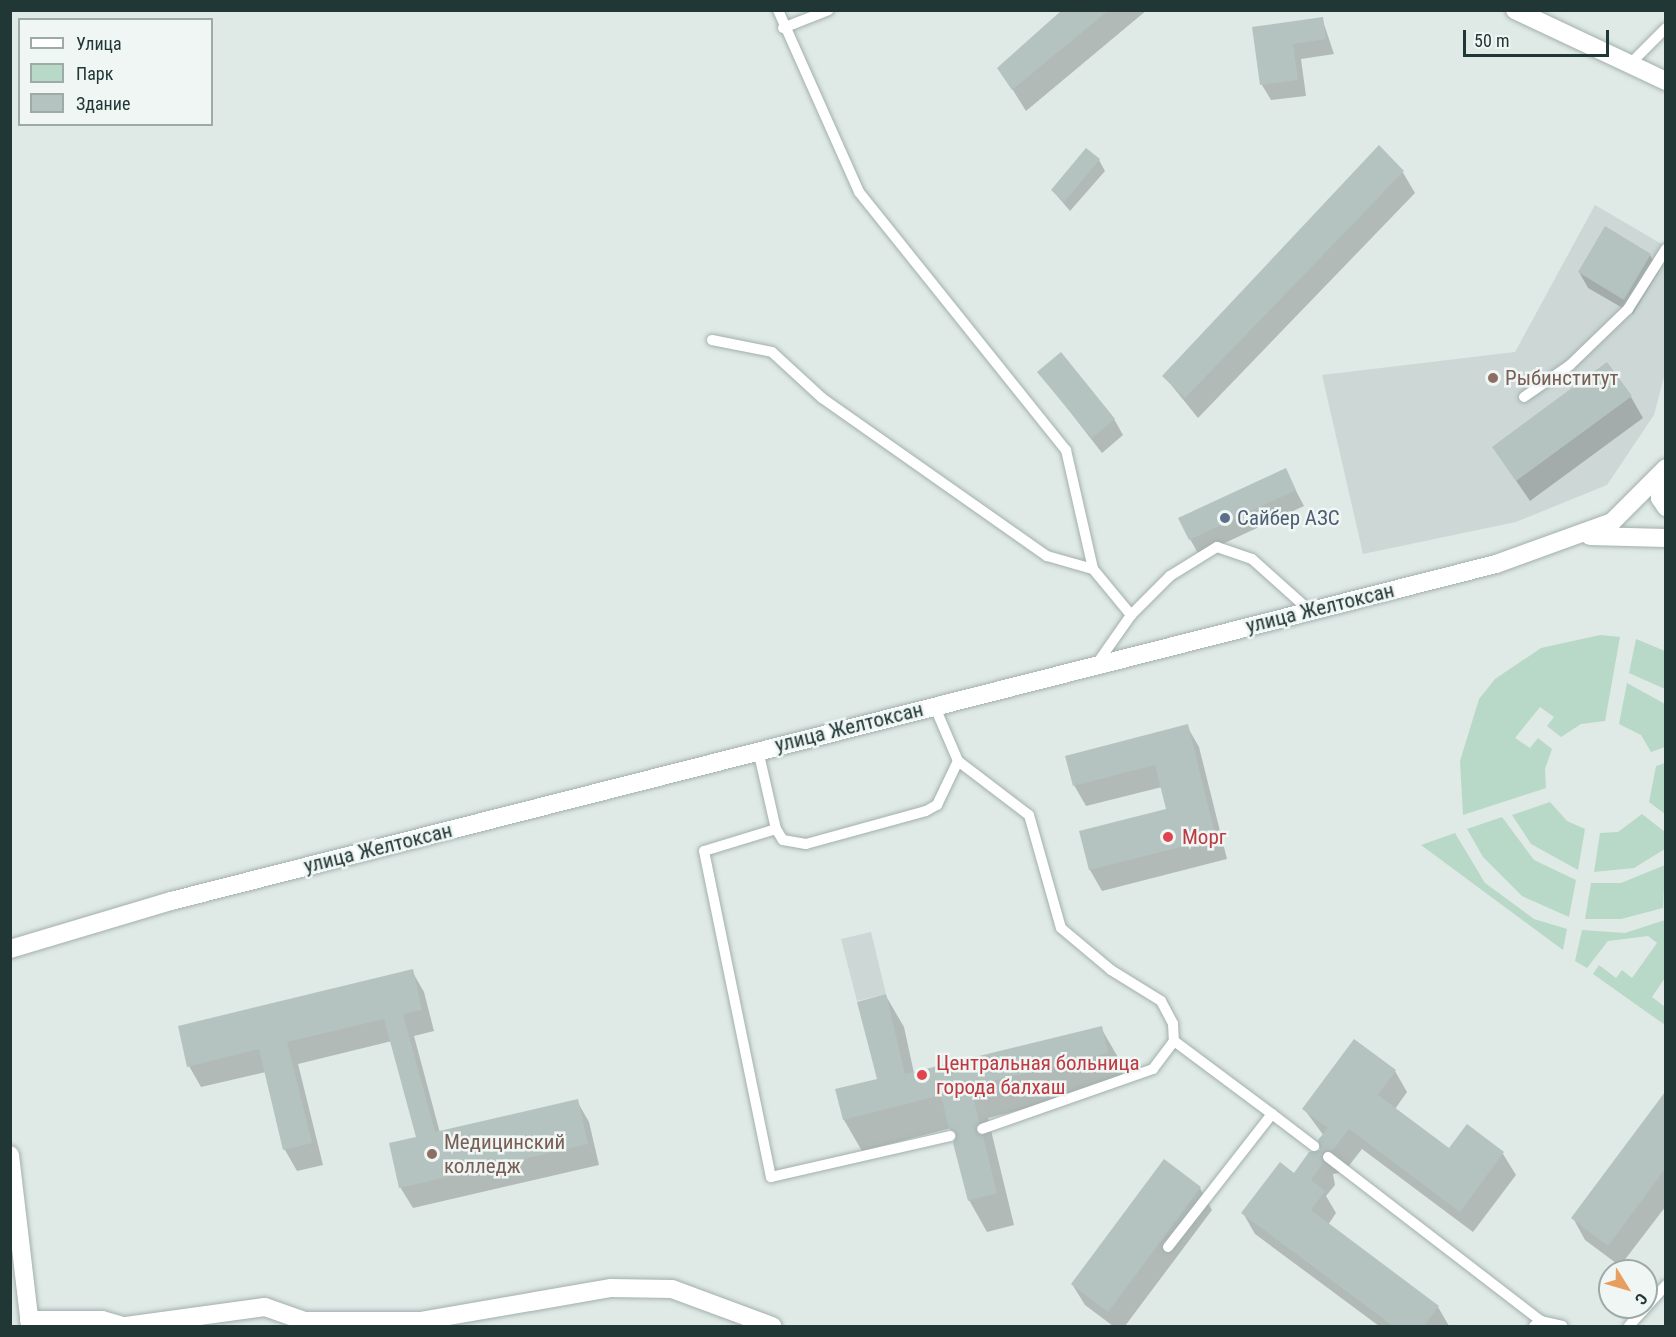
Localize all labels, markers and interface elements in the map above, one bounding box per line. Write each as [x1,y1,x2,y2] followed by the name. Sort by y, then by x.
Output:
[18,18,213,126] legend
[1466,18,1612,56] scale bar
[1474,30,1509,51] text: 50 m
[76,33,122,54] text: Улица
[76,63,113,84] text: Парк
[76,93,130,114] text: Здание
[1505,365,1618,391] place label: Рыбинститут
[1486,371,1500,385] marker: Рыбинститут
[1237,505,1340,531] place label: Сайбер АЗС
[1218,511,1232,525] marker: Сайбер АЗС
[1243,577,1397,639] street label: улица Желтоксан
[772,696,926,758] street label: улица Желтоксан
[301,817,455,879] street label: улица Желтоксан
[1182,824,1227,850] place label: Морг
[1159,828,1177,846] marker: Морг
[936,1050,1140,1100] place label: Центральная больница города балхаш
[913,1066,931,1084] marker: Центральная больница города балхаш
[444,1129,565,1179] place label: Медицинский колледж
[425,1147,439,1161] marker: Медицинский колледж
[1598,1259,1658,1319] north arrow
[1631,1290,1652,1308] text: С

